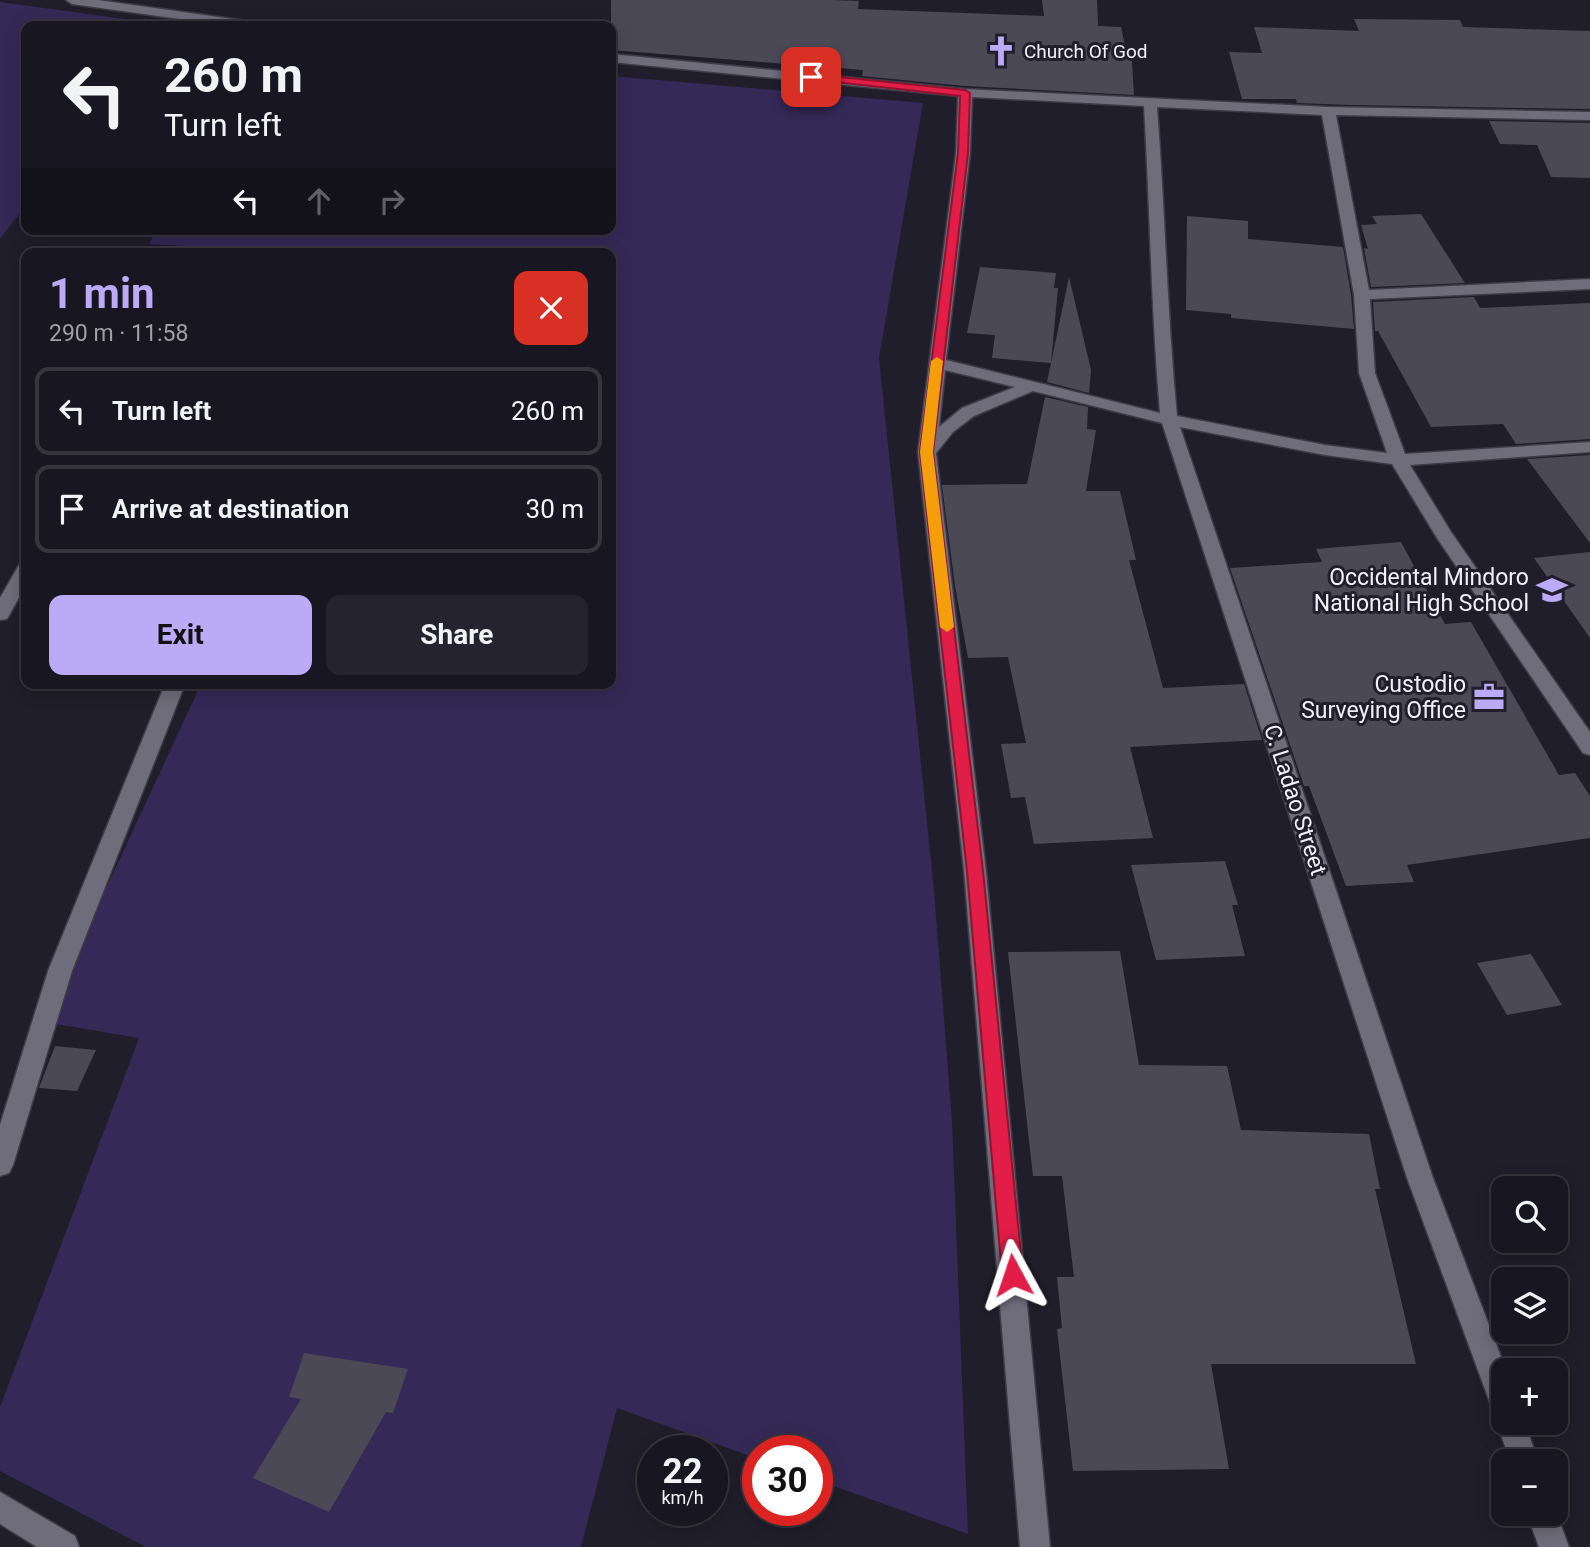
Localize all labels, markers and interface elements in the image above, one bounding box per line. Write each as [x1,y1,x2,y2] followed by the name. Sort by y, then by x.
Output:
[984,34,1018,68] church icon: Church Of God
[1024,40,1148,63] place label: Church Of God
[164,47,303,104] text: 260 m
[781,47,841,107] pin
[49,49,140,140] icon: left
[792,58,830,96] icon: arrive
[164,106,282,144] text: Turn left
[227,182,265,220] icon: left
[300,182,338,220] icon: ahead
[373,182,411,220] icon: right
[49,269,155,318] text: 1 min
[514,271,588,345] button: close
[49,320,188,347] text: 290 m · 11:58
[53,392,91,430] icon: left
[112,396,211,426] text: Turn left
[511,396,584,426] text: 260 m
[53,490,91,528] icon: arrive
[112,494,349,524] text: Arrive at destination
[526,494,584,524] text: 30 m
[1314,564,1529,617] place label: Occidental Mindoro National High School
[1535,573,1569,607] school or university icon: Occidental Mindoro National High School
[49,595,312,675] button: Exit
[326,595,588,675] button: Share
[1301,671,1466,724] place label: Custodio Surveying Office
[1472,680,1506,714] office icon: Custodio Surveying Office
[1258,721,1332,879] street label: C. Ladao Street
[1491,1176,1568,1526] map controls
[1491,1176,1568,1253] button: search
[976,1238,1050,1312] position arrow
[1491,1267,1568,1344] button: layers
[1491,1358,1568,1435] button: +
[742,1435,833,1526] speed limit sign: 30
[1491,1449,1568,1526] button: −
[662,1451,703,1492] text: 22
[661,1487,704,1508] text: km/h

